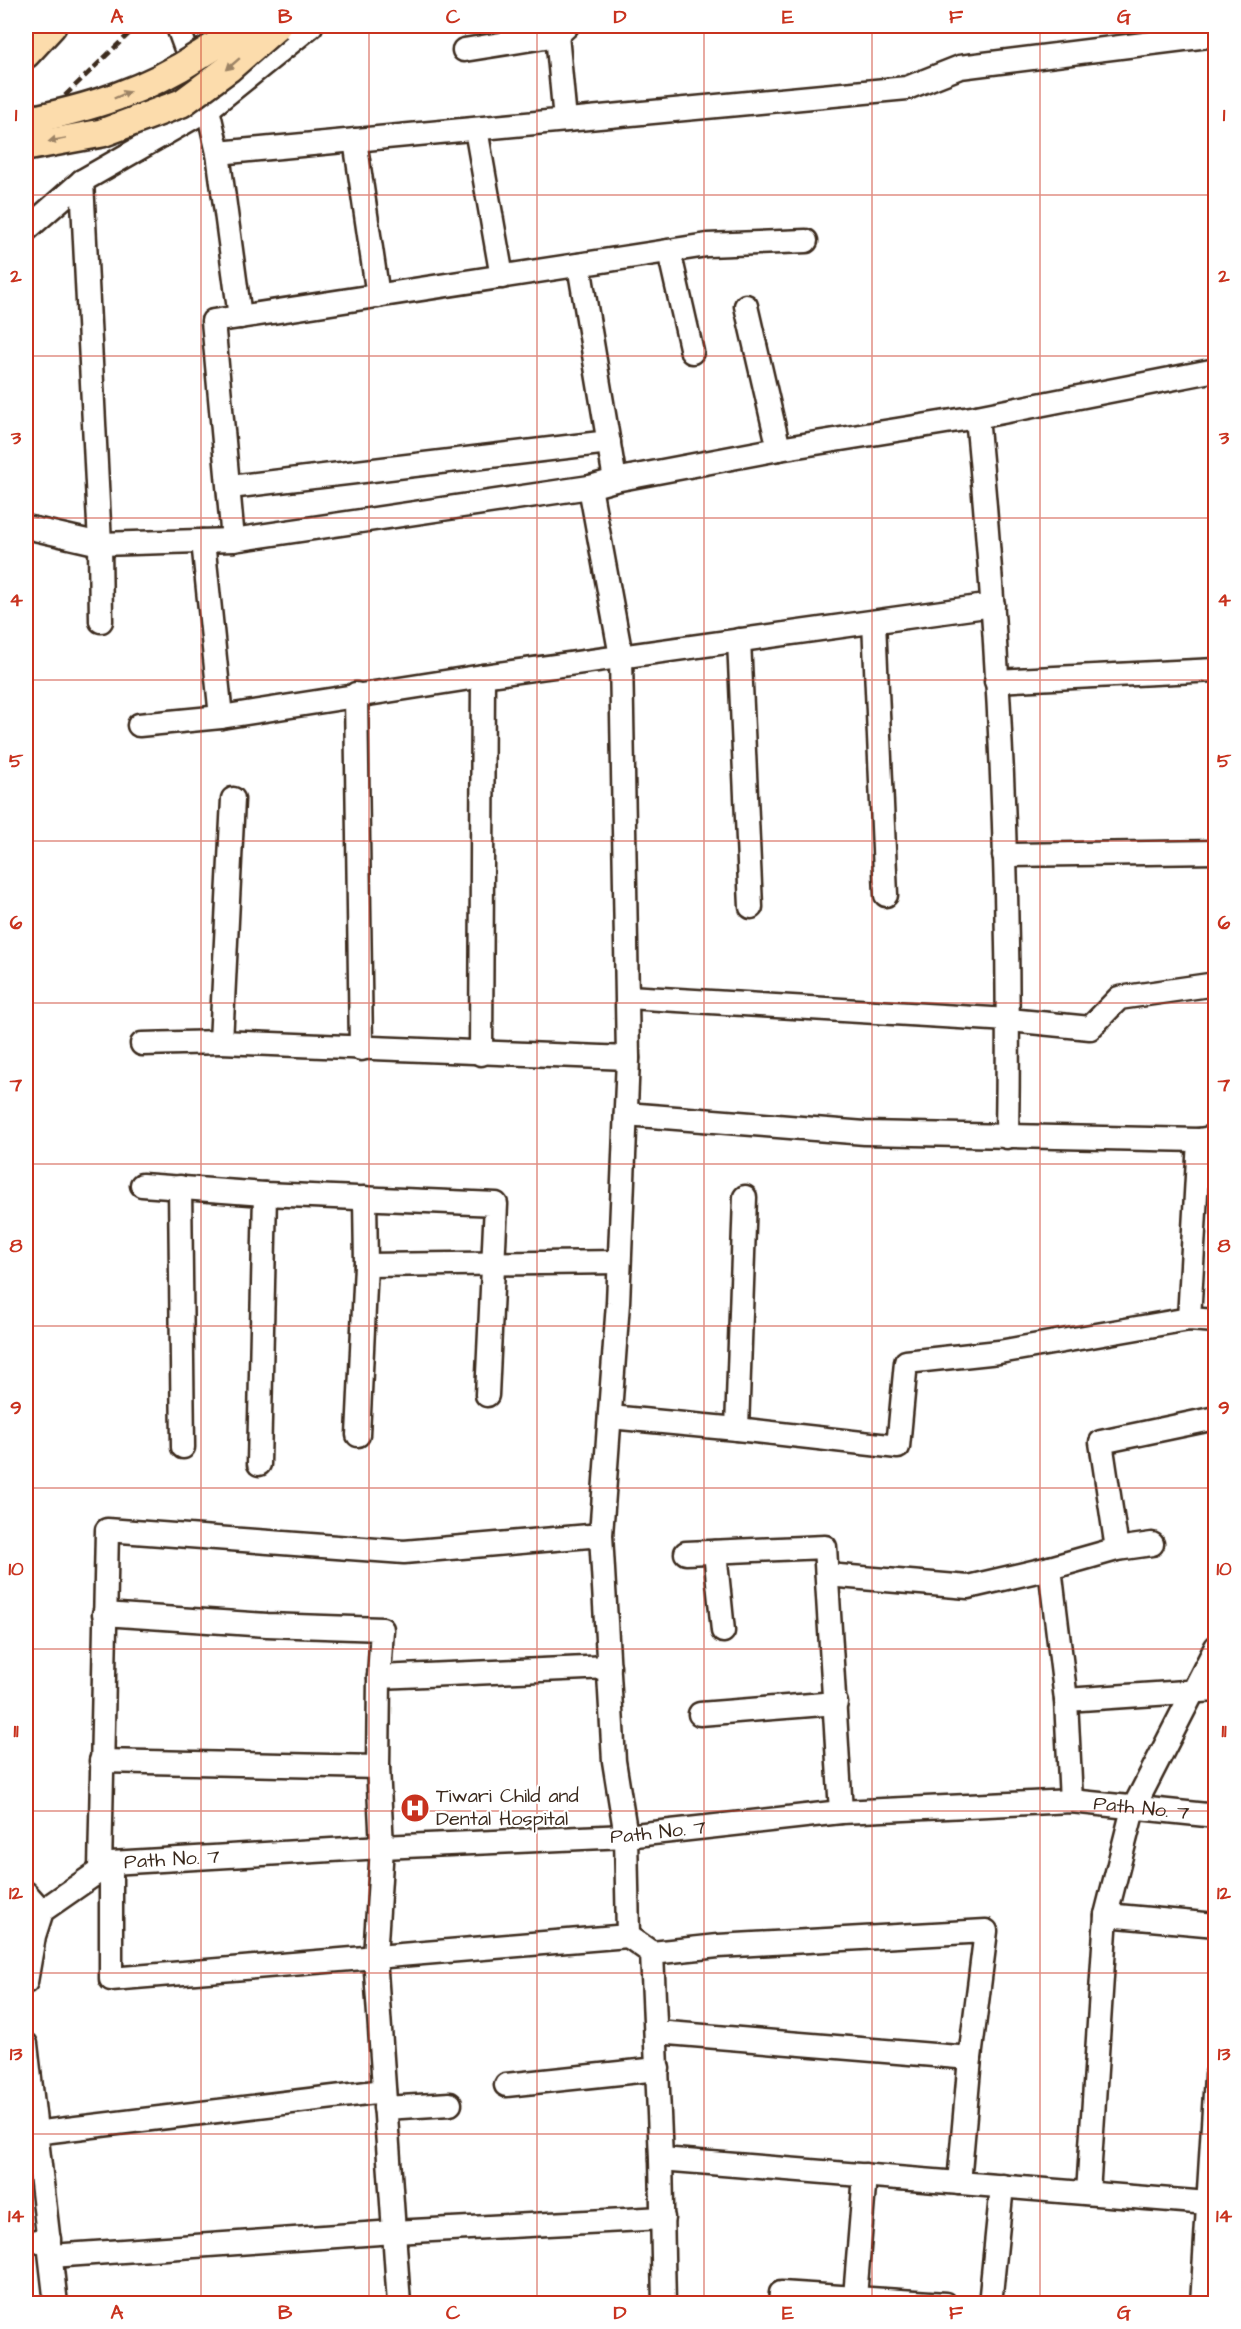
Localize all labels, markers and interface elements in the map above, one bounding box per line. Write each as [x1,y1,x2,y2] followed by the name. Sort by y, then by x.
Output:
[111,3,124,31] text: A
[278,3,293,31] text: B
[446,3,461,31] text: C
[614,3,627,31] text: D
[782,3,794,31] text: E
[949,3,964,31] text: F
[1117,3,1131,31] text: G
[226,57,241,70] one-way arrow
[114,90,132,100] one-way arrow
[15,101,18,129] text: 1
[1223,101,1226,129] text: 1
[48,136,67,145] one-way arrow
[9,262,22,290] text: 2
[1217,262,1230,290] text: 2
[10,424,22,452] text: 3
[1218,424,1230,452] text: 3
[9,586,23,614] text: 4
[1217,586,1231,614] text: 4
[9,747,24,775] text: 5
[1217,747,1232,775] text: 5
[10,909,23,937] text: 6
[1218,909,1231,937] text: 6
[9,1071,23,1099] text: 7
[1217,1071,1231,1099] text: 7
[10,1232,23,1260] text: 8
[1218,1232,1231,1260] text: 8
[10,1394,22,1422] text: 9
[1218,1394,1230,1422] text: 9
[8,1555,24,1583] text: 10
[1216,1555,1232,1583] text: 10
[13,1717,19,1745] text: 11
[1221,1717,1227,1745] text: 11
[436,1782,579,1833] place label: Tiwari Child and Dental Hospital
[1092,1789,1190,1827] street label: Path No. 7
[399,1792,431,1824] hospital icon: Tiwari Child and Dental Hospital
[610,1813,707,1851] street label: Path No. 7
[123,1843,221,1876] street label: Path No. 7
[9,1879,24,1907] text: 12
[1217,1879,1232,1907] text: 12
[10,2040,23,2068] text: 13
[1218,2040,1231,2068] text: 13
[8,2202,24,2230] text: 14
[1216,2202,1232,2230] text: 14
[111,2299,124,2327] text: A
[278,2299,293,2327] text: B
[446,2299,461,2327] text: C
[614,2299,627,2327] text: D
[782,2299,794,2327] text: E
[949,2299,964,2327] text: F
[1117,2299,1131,2327] text: G

